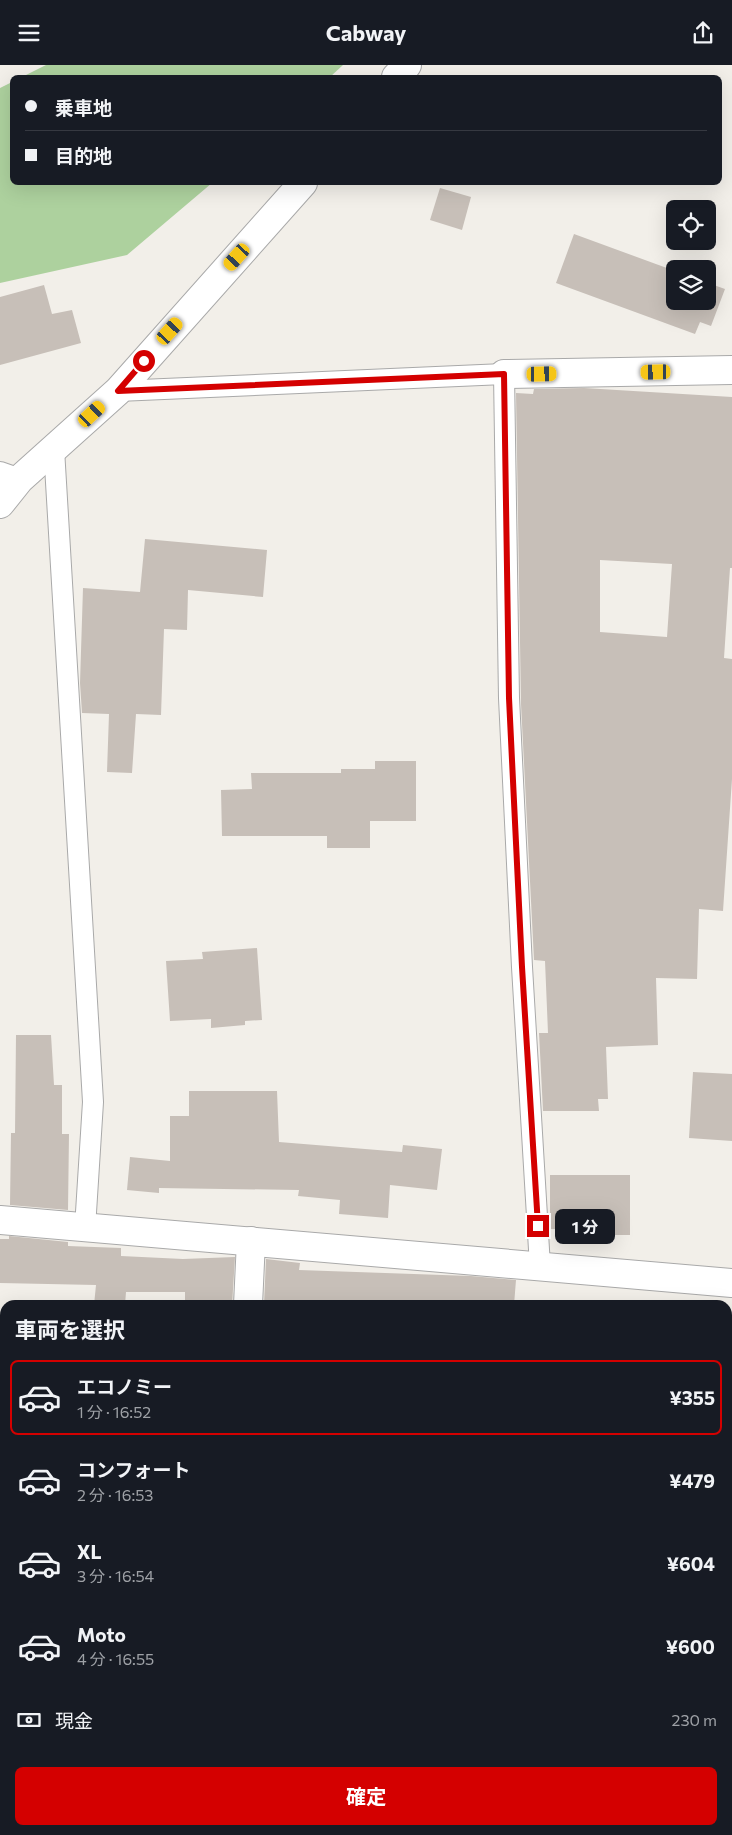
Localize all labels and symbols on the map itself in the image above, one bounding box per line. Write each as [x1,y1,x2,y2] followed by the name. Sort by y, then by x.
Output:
[221,241,252,273] car
[154,315,185,347] car
[133,350,155,372] route start
[640,364,671,380] car
[526,366,557,382] car
[75,398,108,430] car
[556,1209,616,1243] callout: 1 分
[527,1215,549,1237] route end

